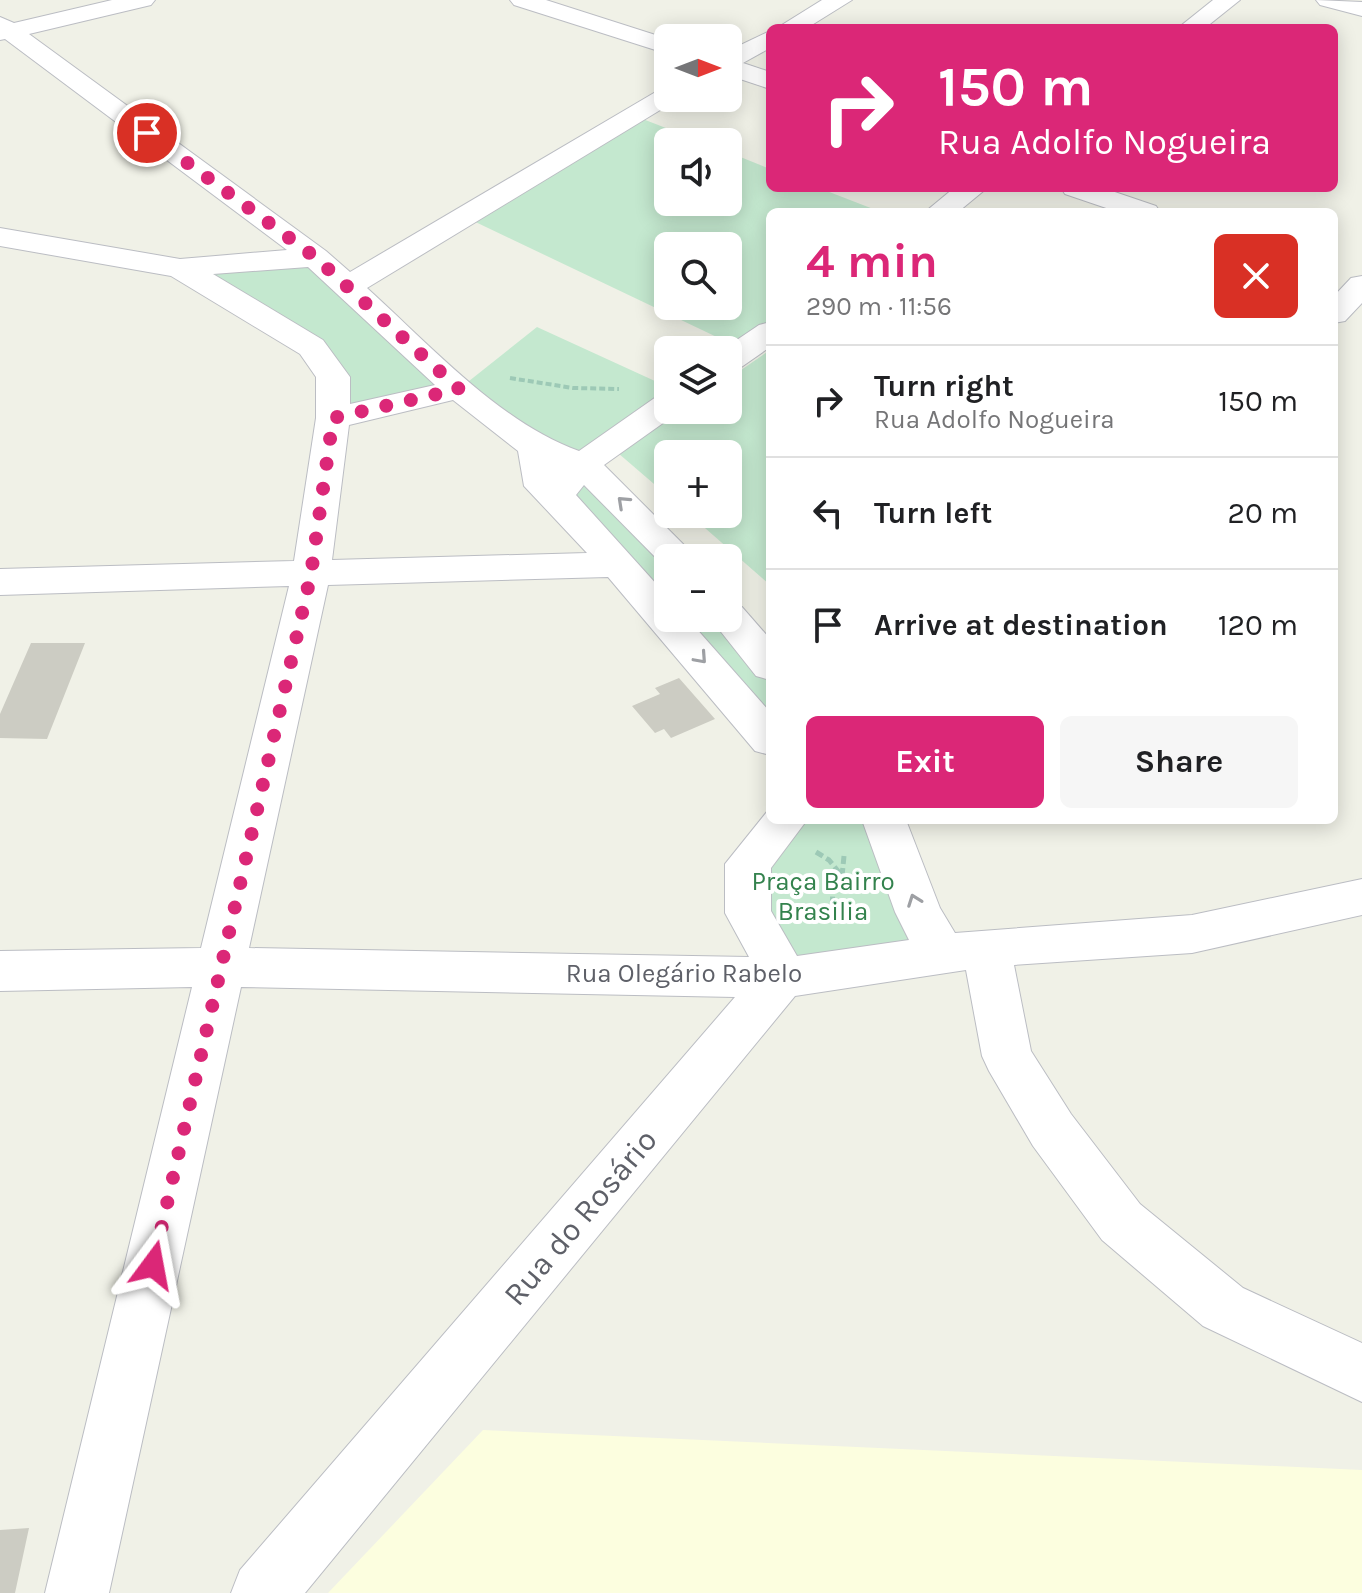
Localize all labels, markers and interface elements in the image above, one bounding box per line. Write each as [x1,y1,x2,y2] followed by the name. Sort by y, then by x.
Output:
[654,24,742,112] north arrow
[654,24,742,632] map controls
[938,54,1093,119] text: 150 m
[806,56,910,160] icon: right
[113,99,181,167] pin
[125,111,169,155] icon: arrive
[938,121,1271,163] text: Rua Adolfo Nogueira
[654,128,742,216] button: sound
[654,232,742,320] button: search
[806,233,938,289] text: 4 min
[1214,234,1298,318] button: close
[806,291,952,322] text: 290 m · 11:56
[654,336,742,424] button: layers
[874,368,1014,404] text: Turn right
[806,379,850,423] icon: right
[1218,383,1298,419] text: 150 m
[874,404,1115,435] text: Rua Adolfo Nogueira
[654,440,742,528] button: +
[806,491,850,535] icon: left
[874,495,992,531] text: Turn left
[1228,495,1298,531] text: 20 m
[618,498,633,512] one-way arrow
[654,544,742,632] button: −
[806,603,850,647] icon: arrive
[874,607,1168,643] text: Arrive at destination
[1218,607,1298,643] text: 120 m
[691,648,706,663] one-way arrow
[806,716,1044,808] button: Exit
[1060,716,1298,808] button: Share
[751,866,895,927] park label: Praça Bairro Brasilia
[907,893,923,907] one-way arrow
[566,958,802,989] street label: Rua Olegário Rabelo
[496,1122,665,1313] street label: Rua do Rosário
[111,1223,195,1307] position arrow

